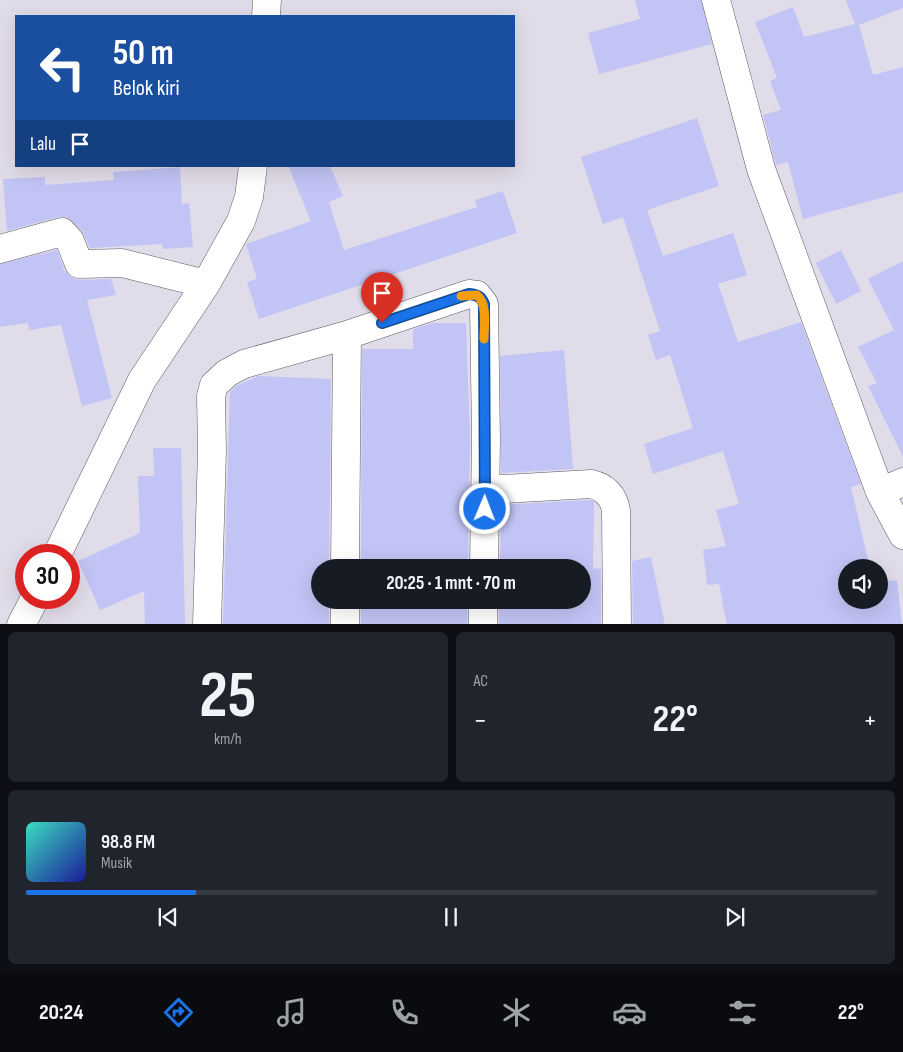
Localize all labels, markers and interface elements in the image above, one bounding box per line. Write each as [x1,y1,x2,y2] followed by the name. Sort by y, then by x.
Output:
[113,32,174,75] text: 50 m
[30,35,95,100] icon: left
[113,75,180,102] text: Belok kiri
[66,130,94,158] icon: arrive
[30,133,56,156] text: Lalu
[361,272,403,323] pin
[368,279,396,307] icon: arrive
[458,482,510,534] position arrow
[15,544,80,609] speed limit sign: 30
[838,559,888,609] map controls
[838,559,888,609] button: sound
[386,572,516,595] text: 20:25 · 1 mnt · 70 m
[199,658,256,736] text: 25
[474,672,488,691] text: AC
[653,697,698,742] text: 22°
[474,704,487,737] text: −
[863,704,877,737] text: +
[214,730,242,749] text: km/h
[101,831,155,854] text: 98.8 FM
[101,854,132,873] text: Musik
[154,903,182,931] icon: previous
[437,903,465,931] icon: pause
[721,903,749,931] icon: next
[161,995,196,1030] icon: directions
[274,995,309,1030] icon: music
[387,995,422,1030] icon: phone
[499,995,534,1030] icon: climate
[612,995,647,1030] icon: car
[725,995,760,1030] icon: filters
[39,999,83,1026] text: 20:24
[838,999,864,1026] text: 22°

